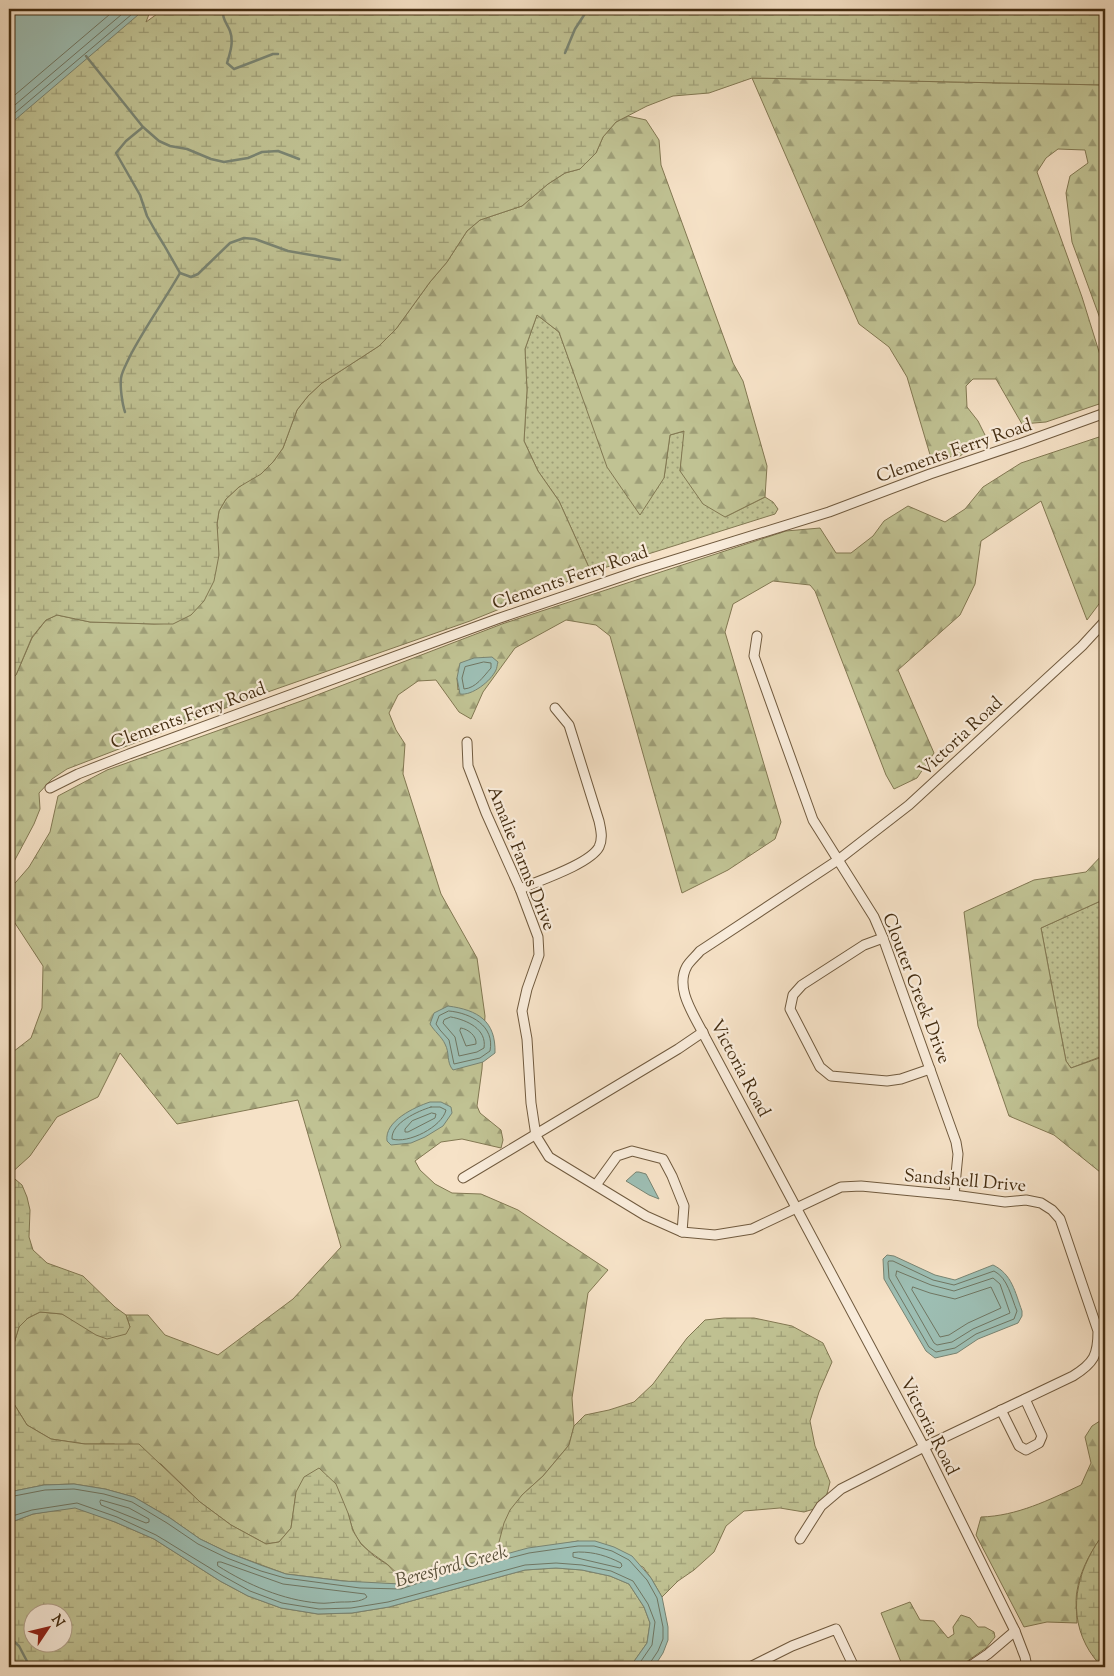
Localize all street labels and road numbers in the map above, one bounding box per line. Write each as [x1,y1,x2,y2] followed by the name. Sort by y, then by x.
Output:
[873,413,1036,491] street label: Clements Ferry Road
[489,540,652,618] street label: Clements Ferry Road
[108,677,270,757] street label: Clements Ferry Road
[913,691,1009,783] street label: Victoria Road
[479,783,561,935] street label: Amalie Farms Drive
[874,910,956,1068] street label: Clouter Creek Drive
[703,1016,776,1122] street label: Victoria Road
[903,1164,1027,1200] street label: Sandshell Drive
[892,1373,964,1480] street label: Victoria Road

